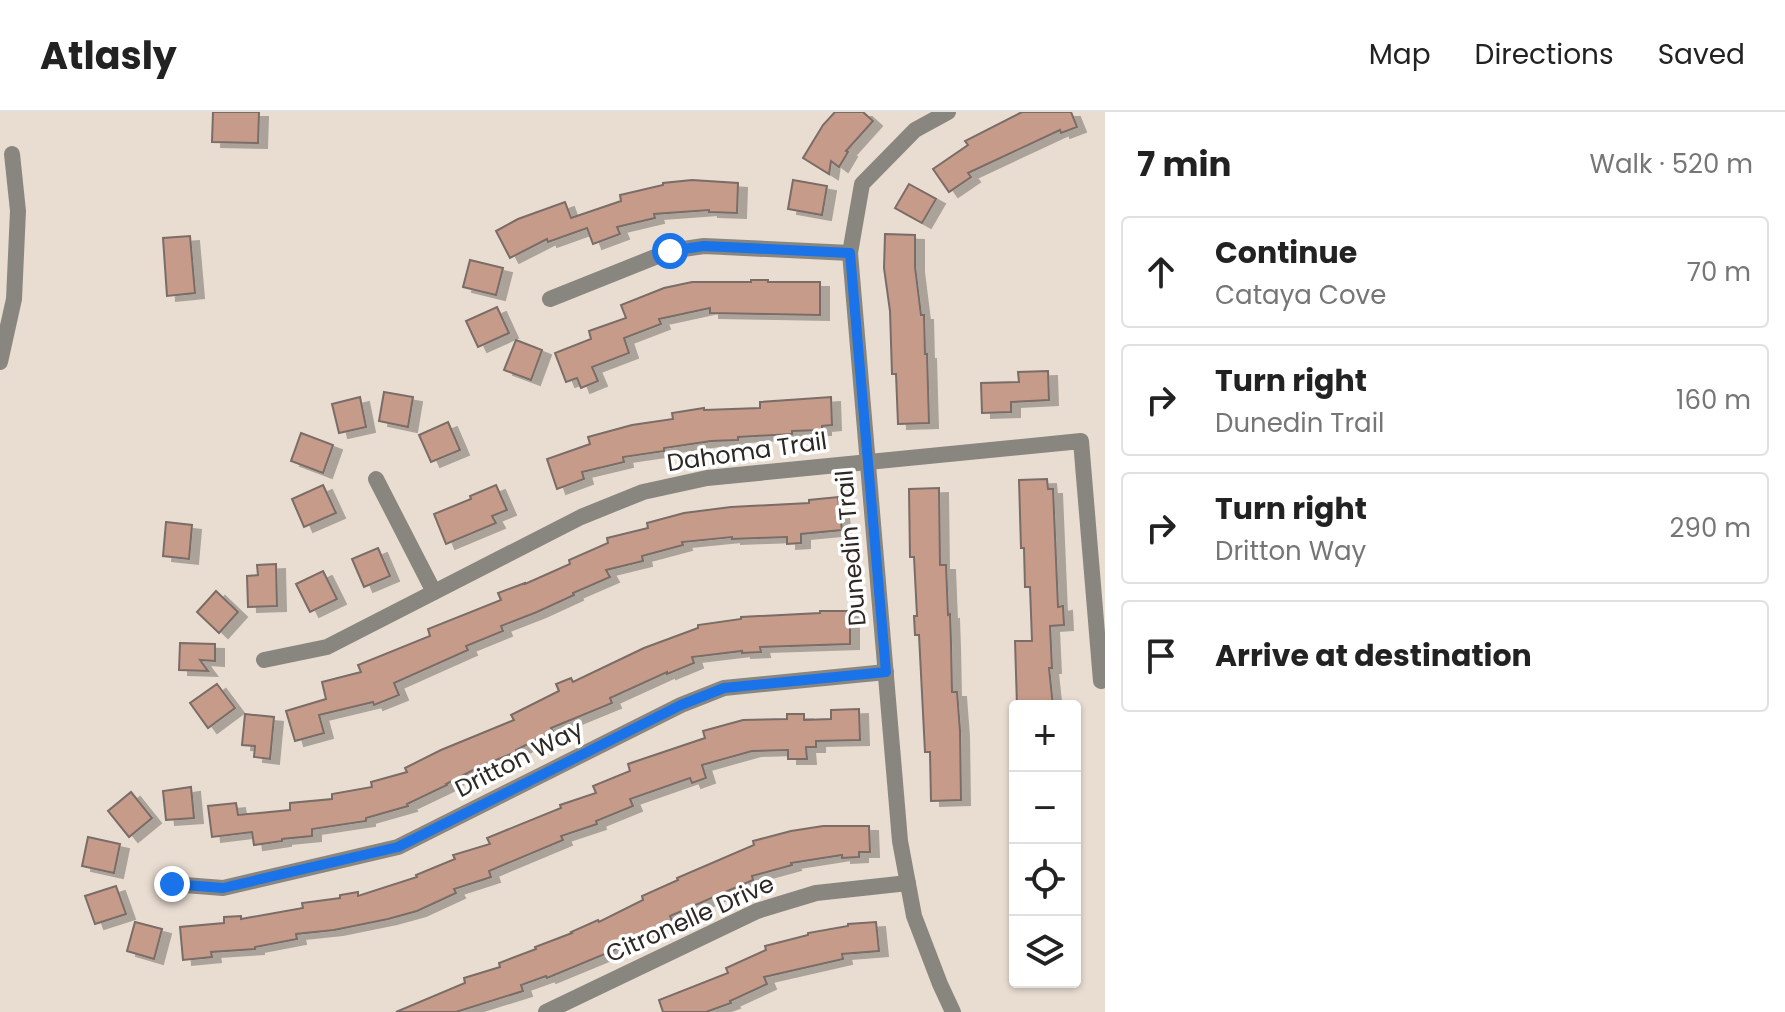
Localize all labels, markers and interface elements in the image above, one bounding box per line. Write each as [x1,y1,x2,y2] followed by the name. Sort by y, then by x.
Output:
[40,29,177,82] text: Atlasly
[1369,35,1431,74] text: Map
[1475,35,1614,74] text: Directions
[1658,35,1745,74] text: Saved
[1137,140,1231,188] text: 7 min
[1590,146,1753,182] text: Walk · 520 m
[1215,231,1357,274] text: Continue
[652,233,688,269] route start
[1139,250,1183,294] icon: ahead
[1687,254,1751,290] text: 70 m
[1215,277,1386,313] text: Cataya Cove
[1215,359,1367,402] text: Turn right
[1139,378,1183,422] icon: right
[1676,382,1751,418] text: 160 m
[1215,405,1384,441] text: Dunedin Trail
[665,424,829,479] street label: Dahoma Trail
[827,469,874,627] street label: Dunedin Trail
[1215,487,1367,530] text: Turn right
[1139,506,1183,550] icon: right
[1670,510,1751,546] text: 290 m
[1215,533,1366,569] text: Dritton Way
[1139,634,1183,678] icon: arrive
[1215,634,1532,677] text: Arrive at destination
[1009,700,1081,988] map controls
[1009,700,1081,772] button: +
[449,712,589,805] street label: Dritton Way
[1009,772,1081,844] button: −
[1009,844,1081,916] button: locate
[154,866,190,902] route end
[600,867,779,970] street label: Citronelle Drive
[1009,916,1081,988] button: layers

